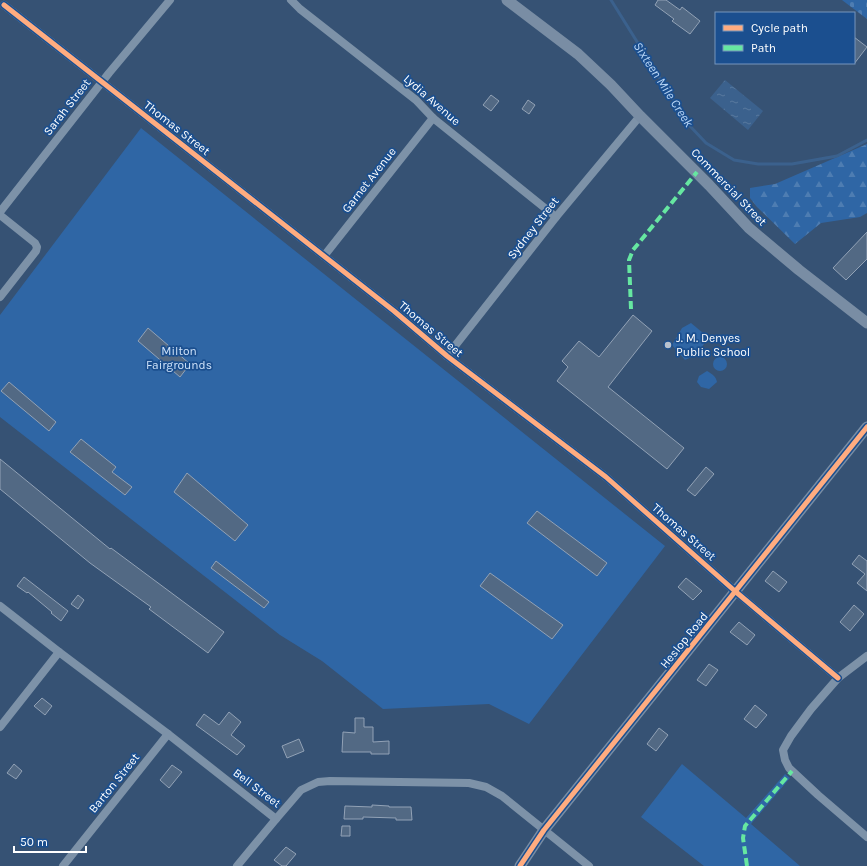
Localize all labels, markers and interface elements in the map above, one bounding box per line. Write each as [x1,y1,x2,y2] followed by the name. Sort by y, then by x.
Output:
[715,12,855,64] legend
[751,21,808,35] text: Cycle path
[630,39,697,130] water label: Sixteen Mile Creek
[751,41,776,55] text: Path
[401,72,463,128] street label: Lydia Avenue
[41,76,94,138] street label: Sarah Street
[141,98,213,158] street label: Thomas Street
[339,145,399,215] street label: Garnet Avenue
[688,145,770,229] street label: Commercial Street
[504,194,562,262] street label: Sydney Street
[396,298,466,360] street label: Thomas Street
[676,331,750,359] place label: J. M. Denyes Public School
[663,340,673,350] marker: J. M. Denyes Public School
[146,344,212,372] park label: Milton Fairgrounds
[649,501,719,564] street label: Thomas Street
[657,609,711,671] street label: Heslop Road
[86,750,143,816] street label: Barton Street
[230,766,284,811] street label: Bell Street
[14,828,86,854] scale bar
[20,835,48,849] text: 50 m

